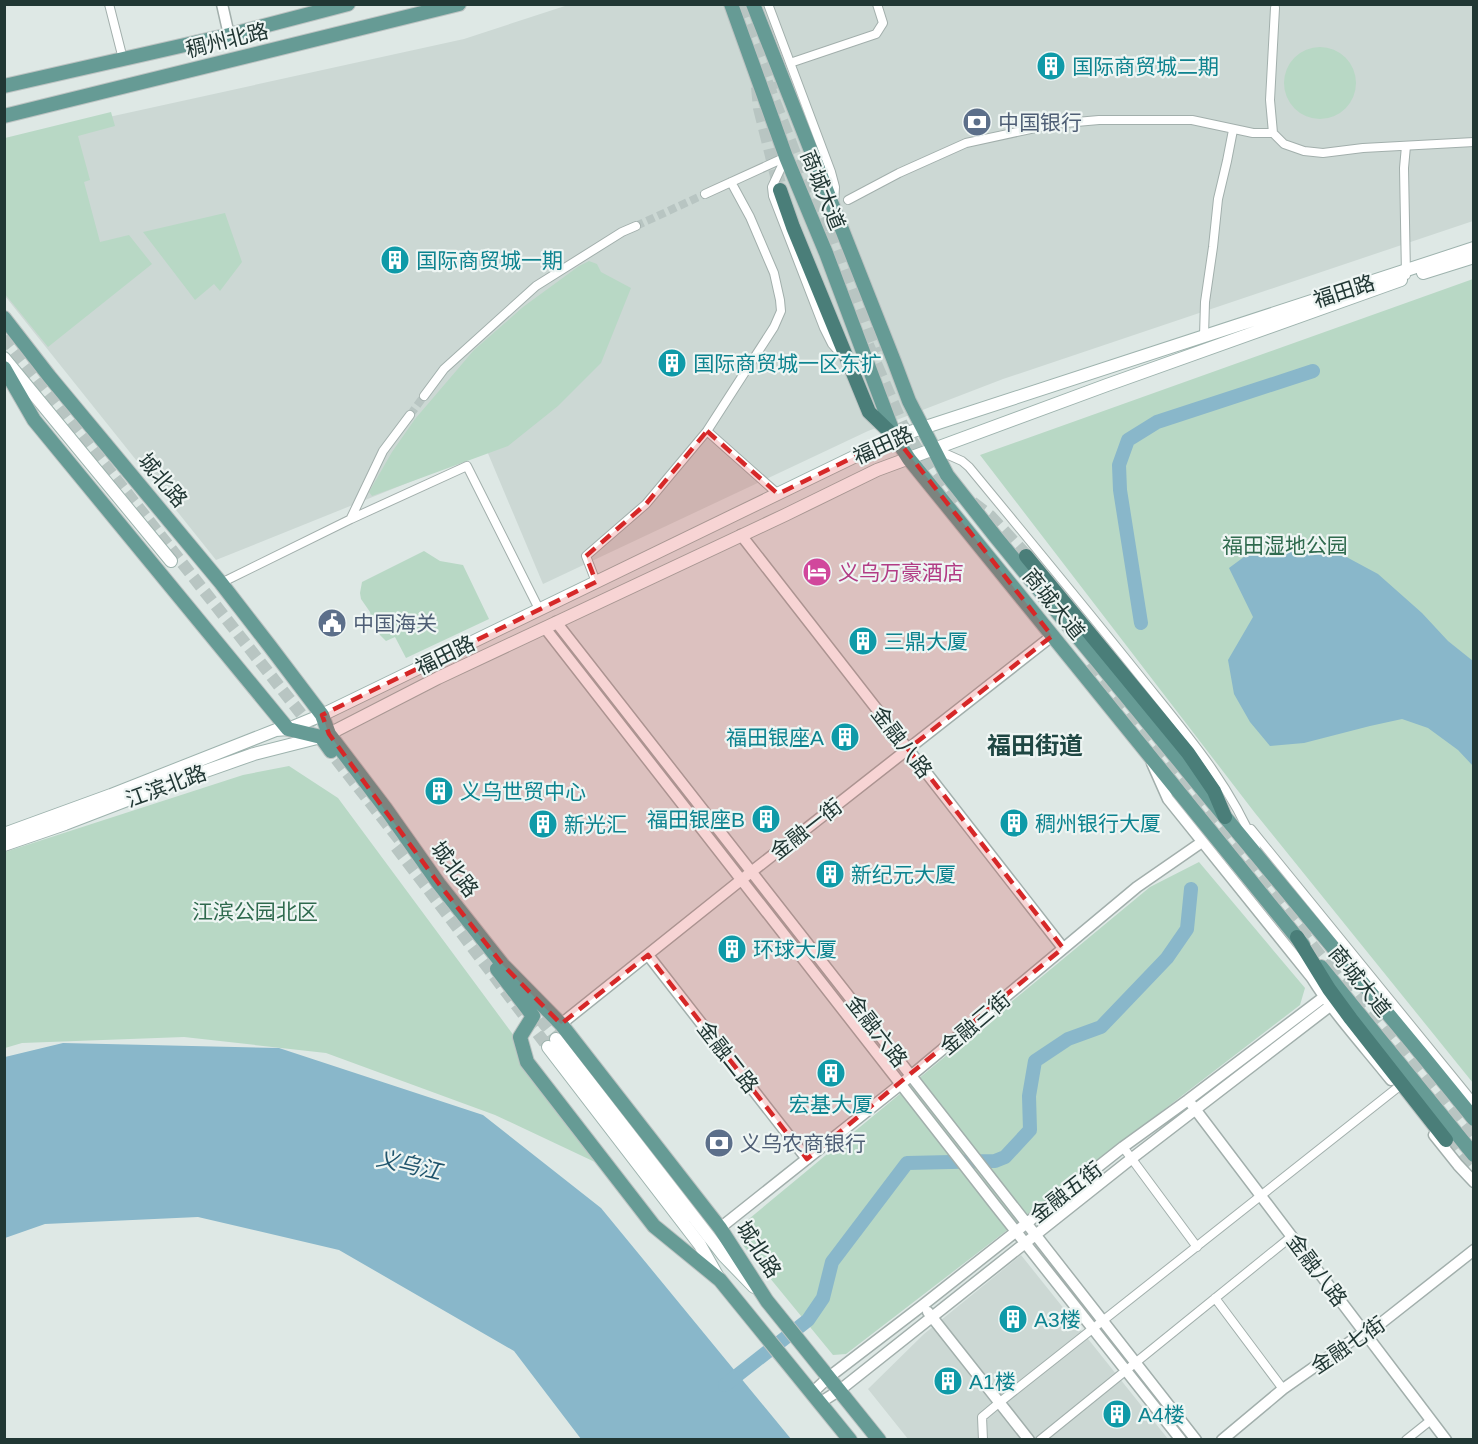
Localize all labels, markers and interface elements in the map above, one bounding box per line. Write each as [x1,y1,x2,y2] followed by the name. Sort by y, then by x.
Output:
[183,19,271,61] street label: 稠州北路
[1035,50,1067,82] building icon: 国际商贸城二期
[1072,55,1219,78] place label: 国际商贸城二期
[961,106,993,138] bank icon: 中国银行
[998,111,1082,134] place label: 中国银行
[797,147,849,233] street label: 商城大道
[379,244,411,276] building icon: 国际商贸城一期
[416,249,563,272] place label: 国际商贸城一期
[1310,270,1378,312] street label: 福田路
[656,347,688,379] building icon: 国际商贸城一区东扩
[693,352,882,375] place label: 国际商贸城一区东扩
[850,422,916,468] street label: 福田路
[134,448,192,512] street label: 城北路
[1222,534,1348,557] park label: 福田湿地公园
[801,556,833,588] hotel icon: 义乌万豪酒店
[838,561,964,584] place label: 义乌万豪酒店
[1019,564,1089,644] street label: 商城大道
[316,607,348,639] public building icon: 中国海关
[353,612,437,635] place label: 中国海关
[847,625,879,657] building icon: 三鼎大厦
[884,630,968,653] place label: 三鼎大厦
[412,631,478,679] street label: 福田路
[867,702,937,782] street label: 金融八路
[829,721,861,753] building icon: 福田银座A
[726,726,824,749] place label: 福田银座A
[987,732,1083,759] district label: 福田街道
[123,761,209,811] street label: 江滨北路
[423,775,455,807] building icon: 义乌世贸中心
[460,780,586,803] place label: 义乌世贸中心
[766,794,846,864] street label: 金融一街
[750,803,782,835] building icon: 福田银座B
[998,807,1030,839] building icon: 稠州银行大厦
[527,808,559,840] building icon: 新光汇
[647,808,745,831] place label: 福田银座B
[1035,812,1161,835] place label: 稠州银行大厦
[564,813,627,836] place label: 新光汇
[427,837,483,901] street label: 城北路
[814,858,846,890] building icon: 新纪元大厦
[851,863,956,886] place label: 新纪元大厦
[192,900,318,923] park label: 江滨公园北区
[716,933,748,965] building icon: 环球大厦
[753,938,837,961] place label: 环球大厦
[1325,941,1395,1021] street label: 商城大道
[935,987,1015,1059] street label: 金融三街
[842,991,912,1071] street label: 金融六路
[693,1017,763,1097] street label: 金融二路
[815,1057,847,1089] building icon: 宏基大厦
[789,1093,873,1116] place label: 宏基大厦
[703,1127,735,1159] bank icon: 义乌农商银行
[740,1132,866,1155] place label: 义乌农商银行
[374,1145,446,1185] water label: 义乌江
[1026,1157,1106,1227] street label: 金融五街
[732,1216,786,1282] street label: 城北路
[1283,1230,1351,1310] street label: 金融八路
[997,1303,1029,1335] building icon: A3楼
[1034,1308,1081,1331] place label: A3楼
[1307,1312,1389,1378] street label: 金融七街
[932,1365,964,1397] building icon: A1楼
[969,1370,1016,1393] place label: A1楼
[1101,1398,1133,1430] building icon: A4楼
[1138,1403,1185,1426] place label: A4楼

